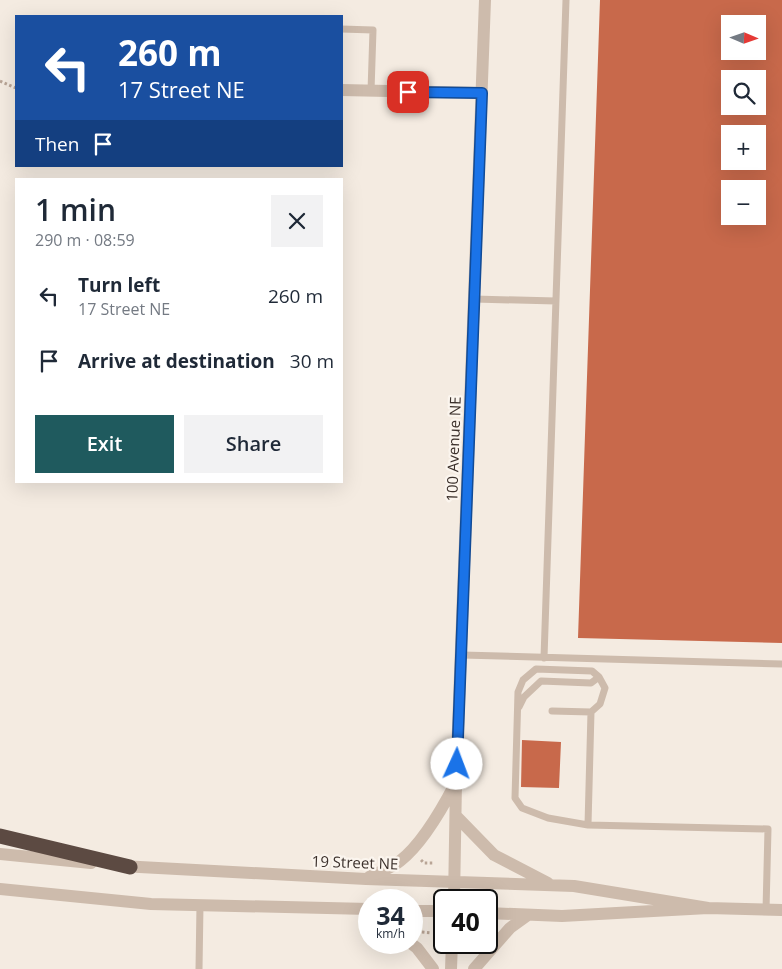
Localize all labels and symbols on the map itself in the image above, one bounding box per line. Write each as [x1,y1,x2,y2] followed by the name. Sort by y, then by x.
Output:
[721,15,766,60] north arrow
[387,71,429,113] pin
[441,396,465,502] street label: 100 Avenue NE
[430,737,482,789] position arrow
[311,850,399,874] street label: 19 Street NE
[433,889,498,954] speed limit sign: 40

